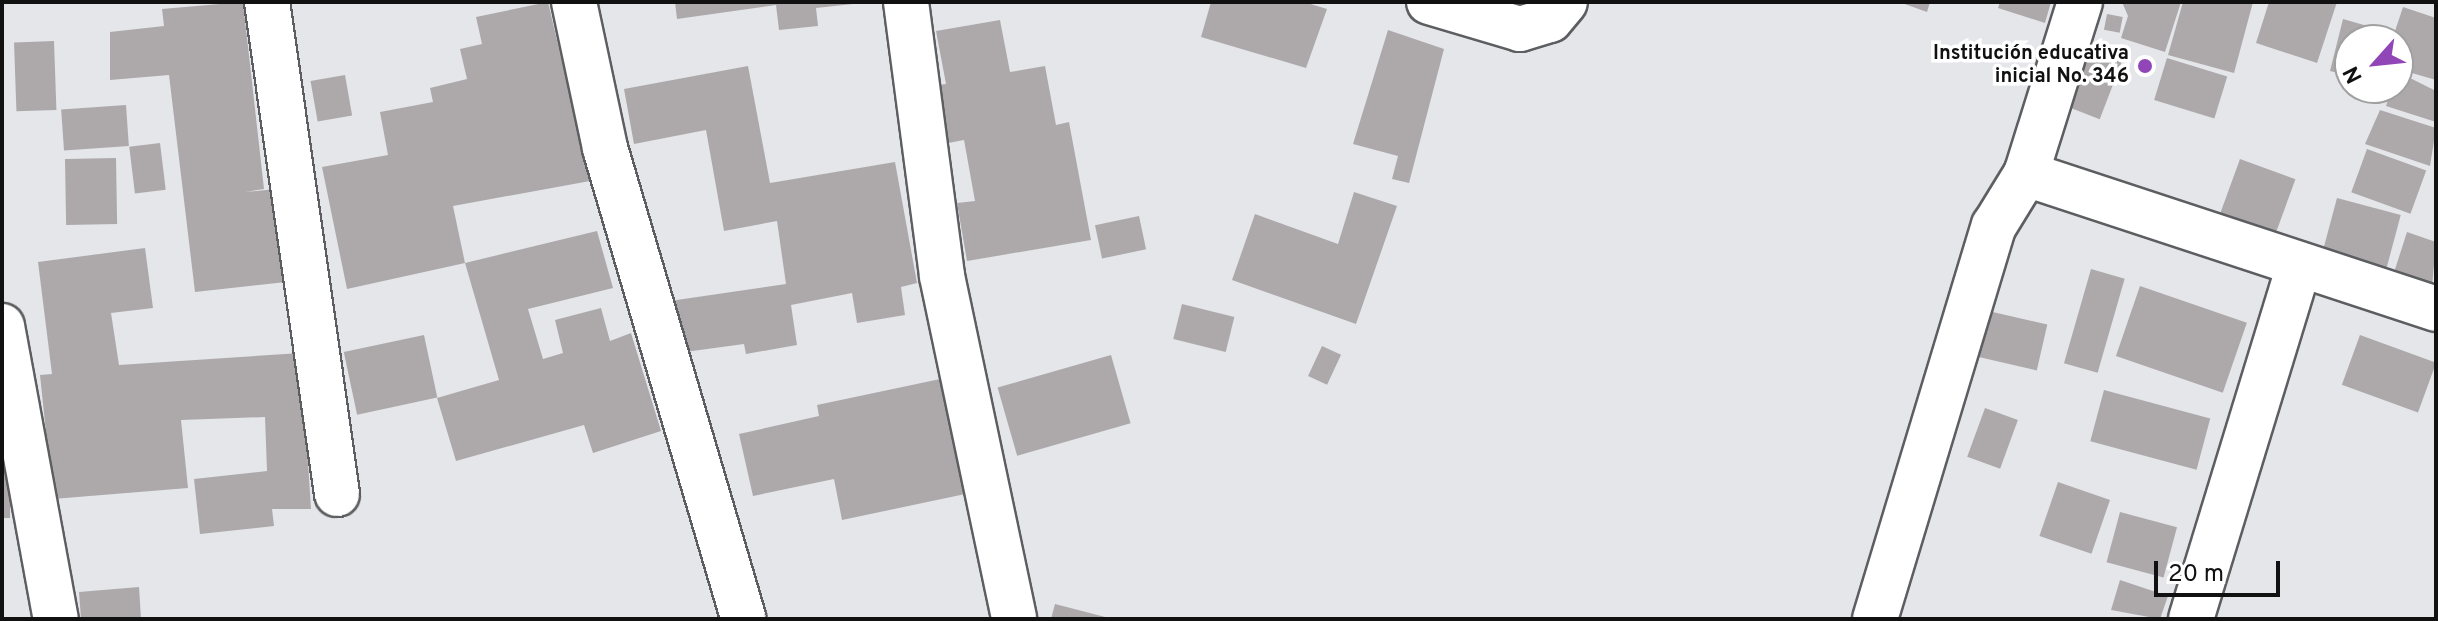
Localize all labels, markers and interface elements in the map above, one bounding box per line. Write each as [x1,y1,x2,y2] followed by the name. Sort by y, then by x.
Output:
[2334,24,2414,104] north arrow
[1933,42,2129,89] place label: Institución educativa inicial No. 346
[2136,57,2154,75] marker: Institución educativa inicial No. 346
[2338,61,2370,87] text: N
[2158,545,2284,595] scale bar
[2168,560,2224,590] text: 20 m

